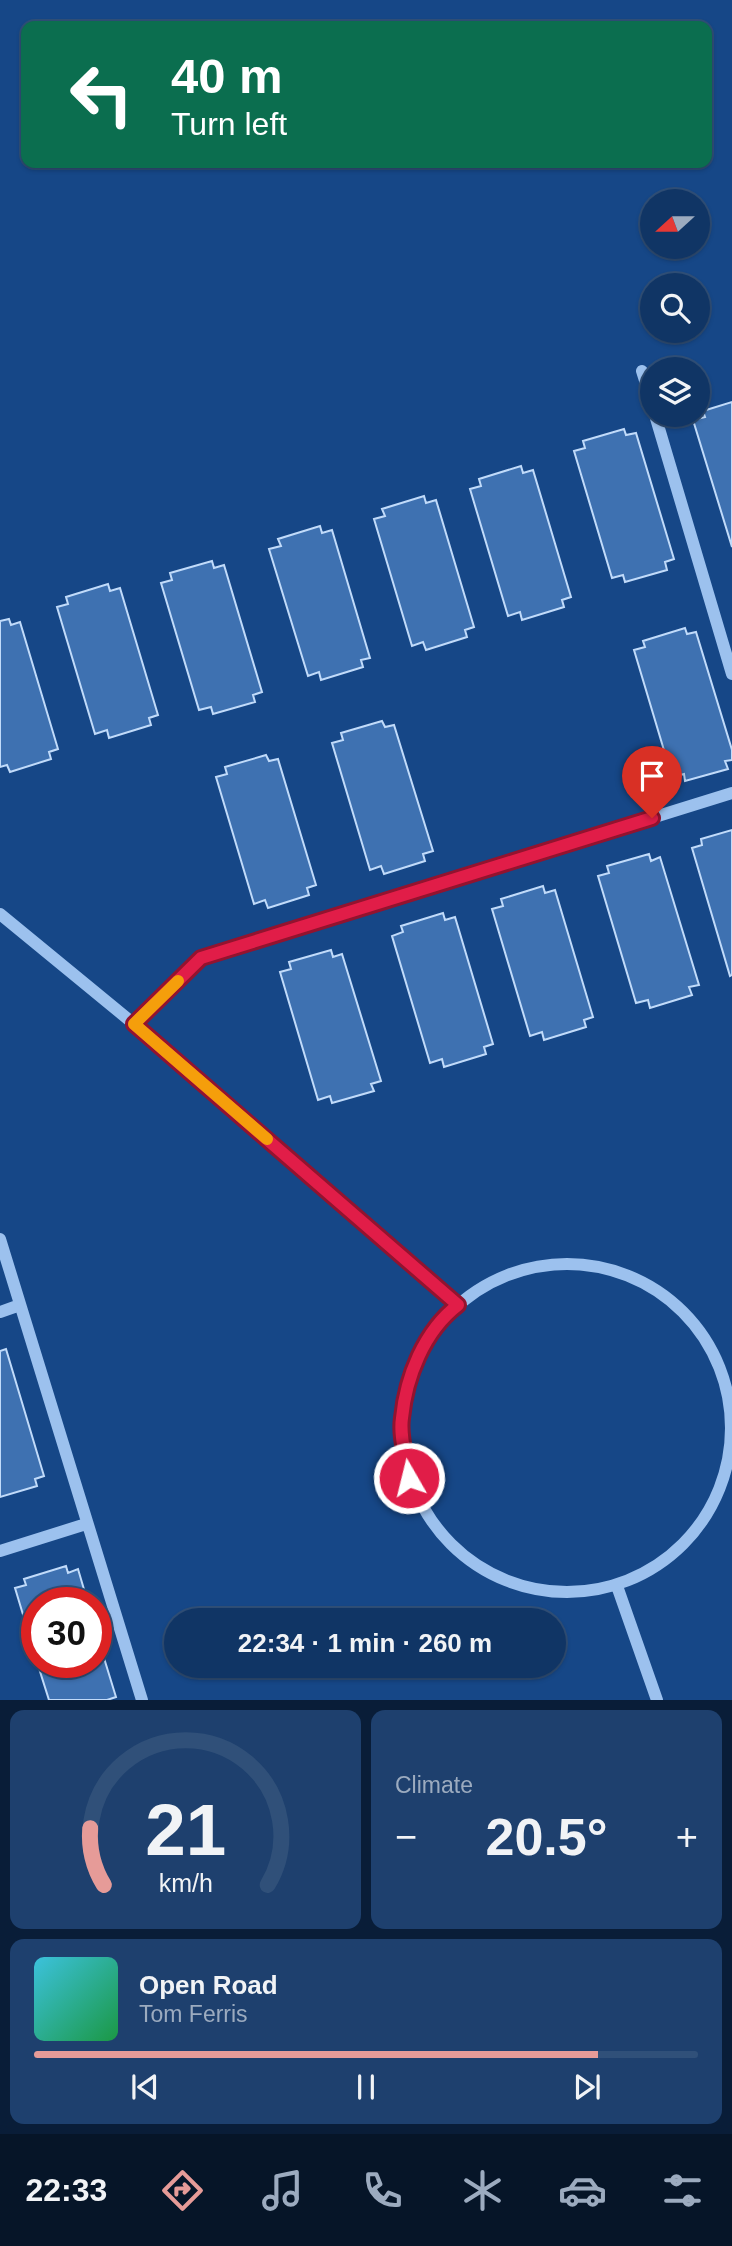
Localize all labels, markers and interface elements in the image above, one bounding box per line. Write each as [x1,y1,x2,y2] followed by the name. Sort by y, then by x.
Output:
[56,49,147,140] icon: left
[171,49,283,103] text: 40 m
[171,106,287,142] text: Turn left
[640,189,710,259] north arrow
[640,189,710,427] map controls
[640,273,710,343] button: search
[640,357,710,427] button: layers
[622,746,682,818] pin
[633,757,671,795] icon: arrive
[372,1441,446,1515] position arrow
[21,1587,112,1678] speed limit sign: 30
[238,1628,492,1658] text: 22:34 · 1 min · 260 m
[395,1772,473,1798] text: Climate
[145,1790,226,1871] text: 21
[485,1808,608,1866] text: 20.5°
[395,1816,417,1858] text: −
[676,1816,698,1858] text: +
[158,1869,213,1897] text: km/h
[139,1970,278,2000] text: Open Road
[139,2001,248,2027] text: Tom Ferris
[126,2068,164,2106] icon: previous
[347,2068,385,2106] icon: pause
[568,2068,606,2106] icon: next
[158,2166,207,2215] icon: directions
[258,2166,307,2215] icon: music
[358,2166,407,2215] icon: phone
[458,2166,507,2215] icon: climate
[558,2166,607,2215] icon: car
[658,2166,707,2215] icon: filters
[25,2172,107,2208] text: 22:33

